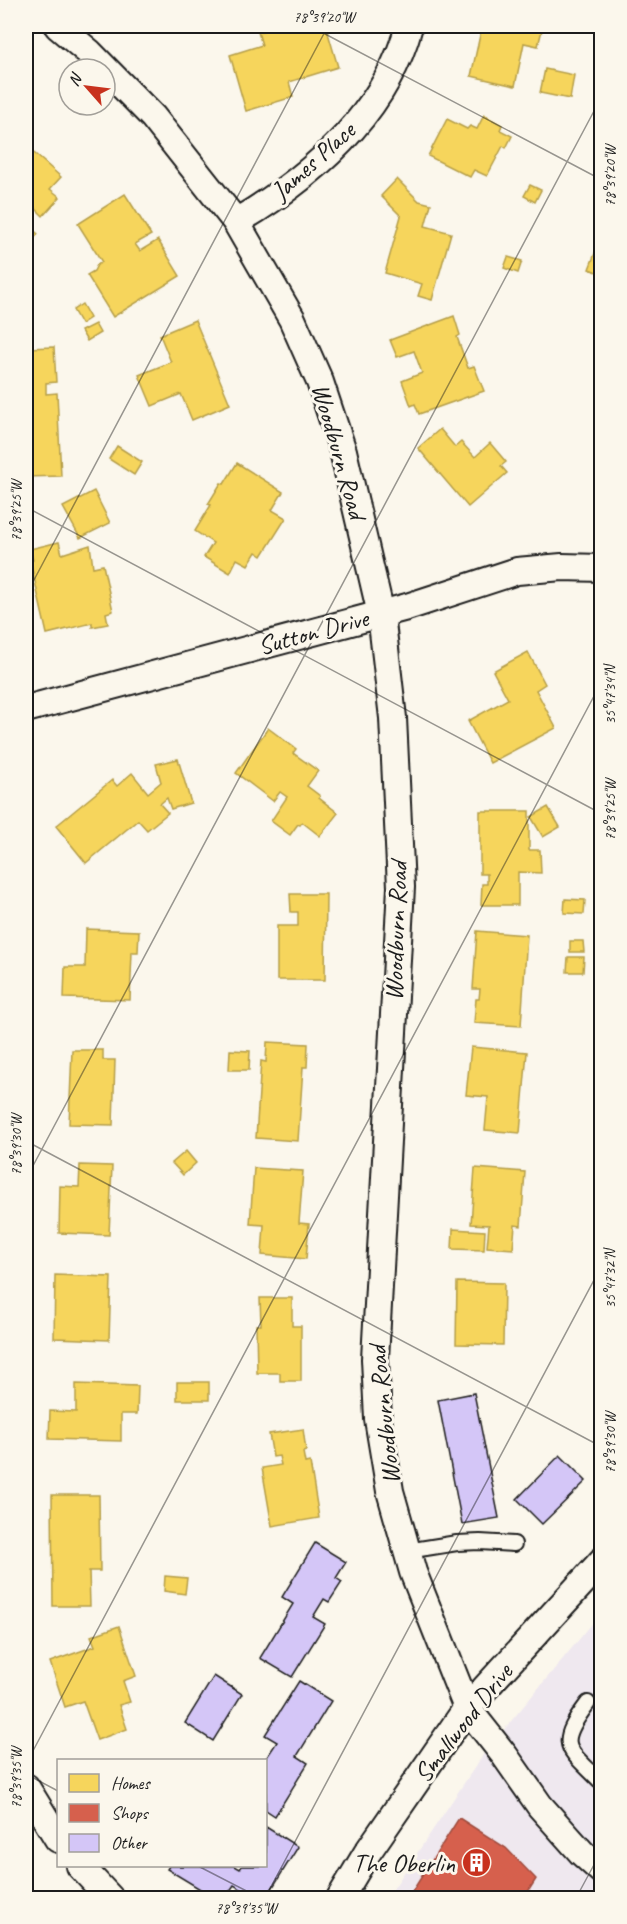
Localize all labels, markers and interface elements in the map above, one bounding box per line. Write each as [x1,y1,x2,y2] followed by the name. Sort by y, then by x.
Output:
[294,8,358,27] text: 78°39'20"W
[57,57,117,117] north arrow
[63,69,87,89] text: N
[262,113,364,209] street label: James Place
[601,142,620,206] text: 78°39'20"W
[304,380,375,526] street label: Woodburn Road
[7,477,26,541] text: 78°39'25"W
[254,601,374,663] street label: Sutton Drive
[601,662,620,725] text: 35°47'34"N
[601,776,620,840] text: 78°39'25"W
[377,857,415,1001] street label: Woodburn Road
[7,1111,26,1175] text: 78°39'30"W
[601,1246,620,1309] text: 35°47'32"N
[360,1340,408,1486] street label: Woodburn Road
[601,1409,620,1473] text: 78°39'30"W
[406,1656,521,1789] street label: Smallwood Drive
[7,1744,26,1808] text: 78°39'35"W
[57,1759,267,1867] legend
[111,1772,151,1794] text: Homes
[111,1802,150,1824] text: Shops
[111,1832,148,1854] text: Other
[353,1847,455,1880] place label: The Oberlin
[460,1847,492,1879] building icon: The Oberlin
[216,1899,280,1918] text: 78°39'35"W

